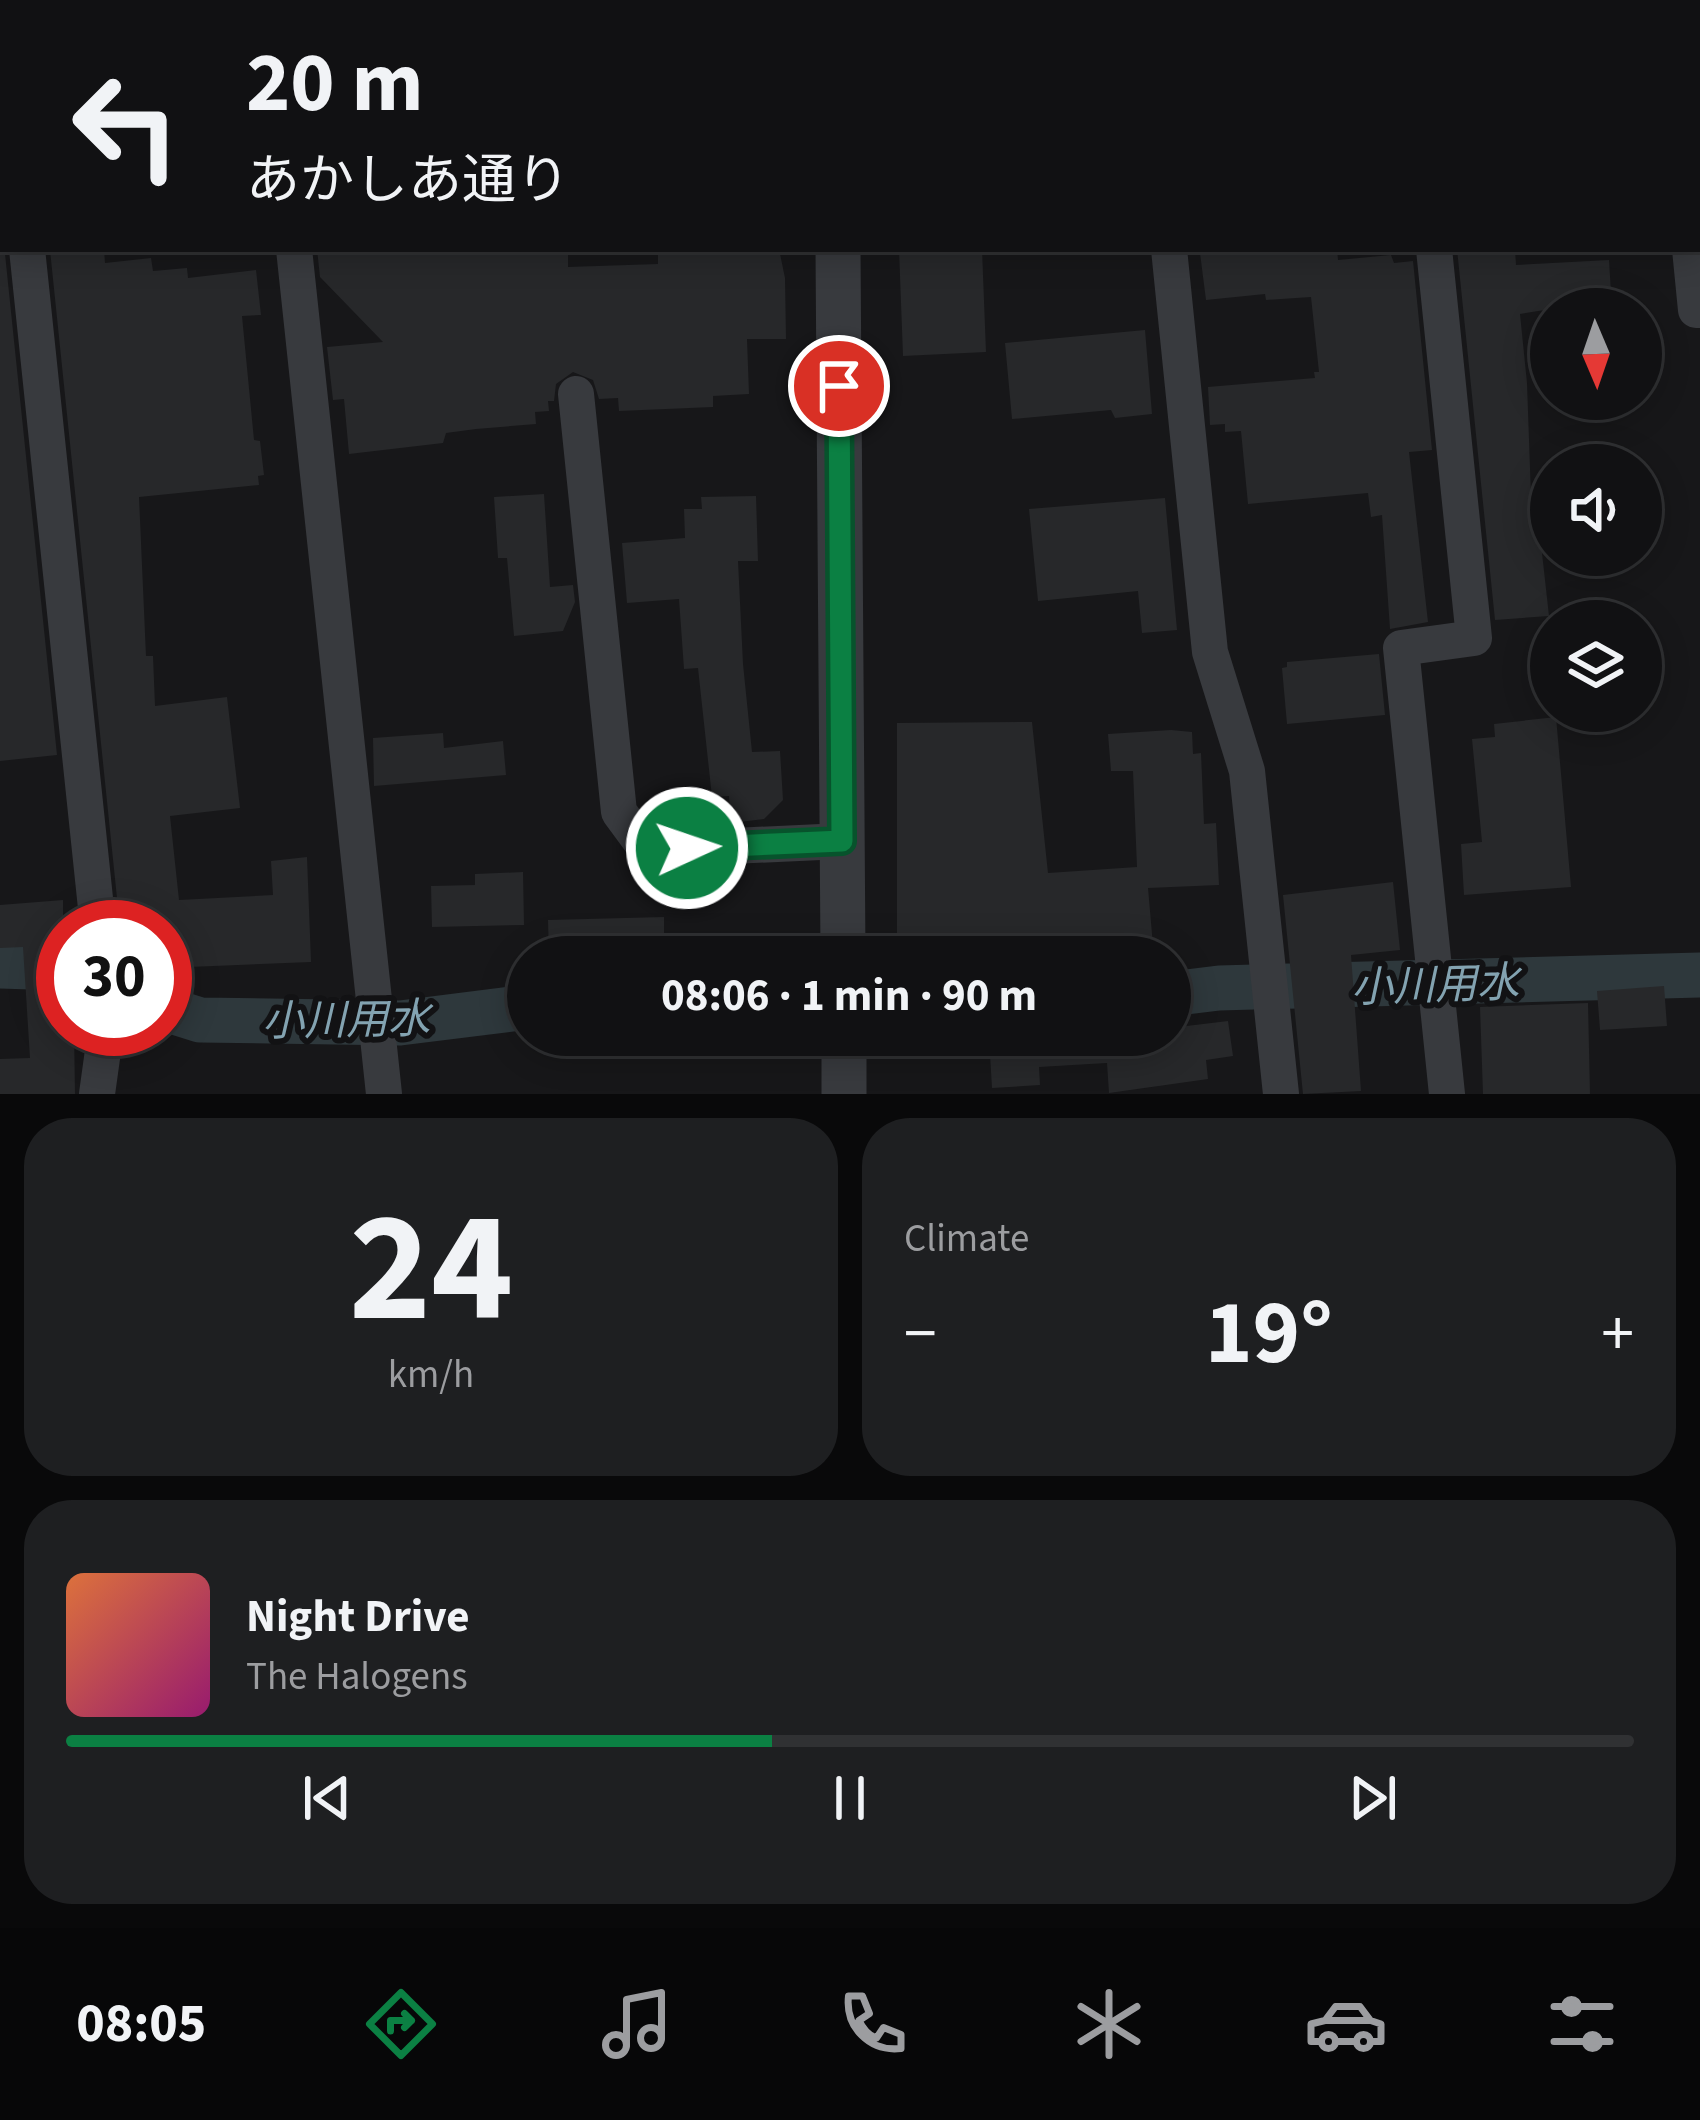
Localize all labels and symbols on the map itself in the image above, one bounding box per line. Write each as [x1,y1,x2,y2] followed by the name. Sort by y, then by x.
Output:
[1530,288,1662,420] north arrow
[788,335,890,437] pin
[624,785,750,911] position arrow
[36,900,192,1056] speed limit sign: 30
[1350,953,1524,1019] water label: 小川用水
[262,989,435,1052] water label: 小川用水

